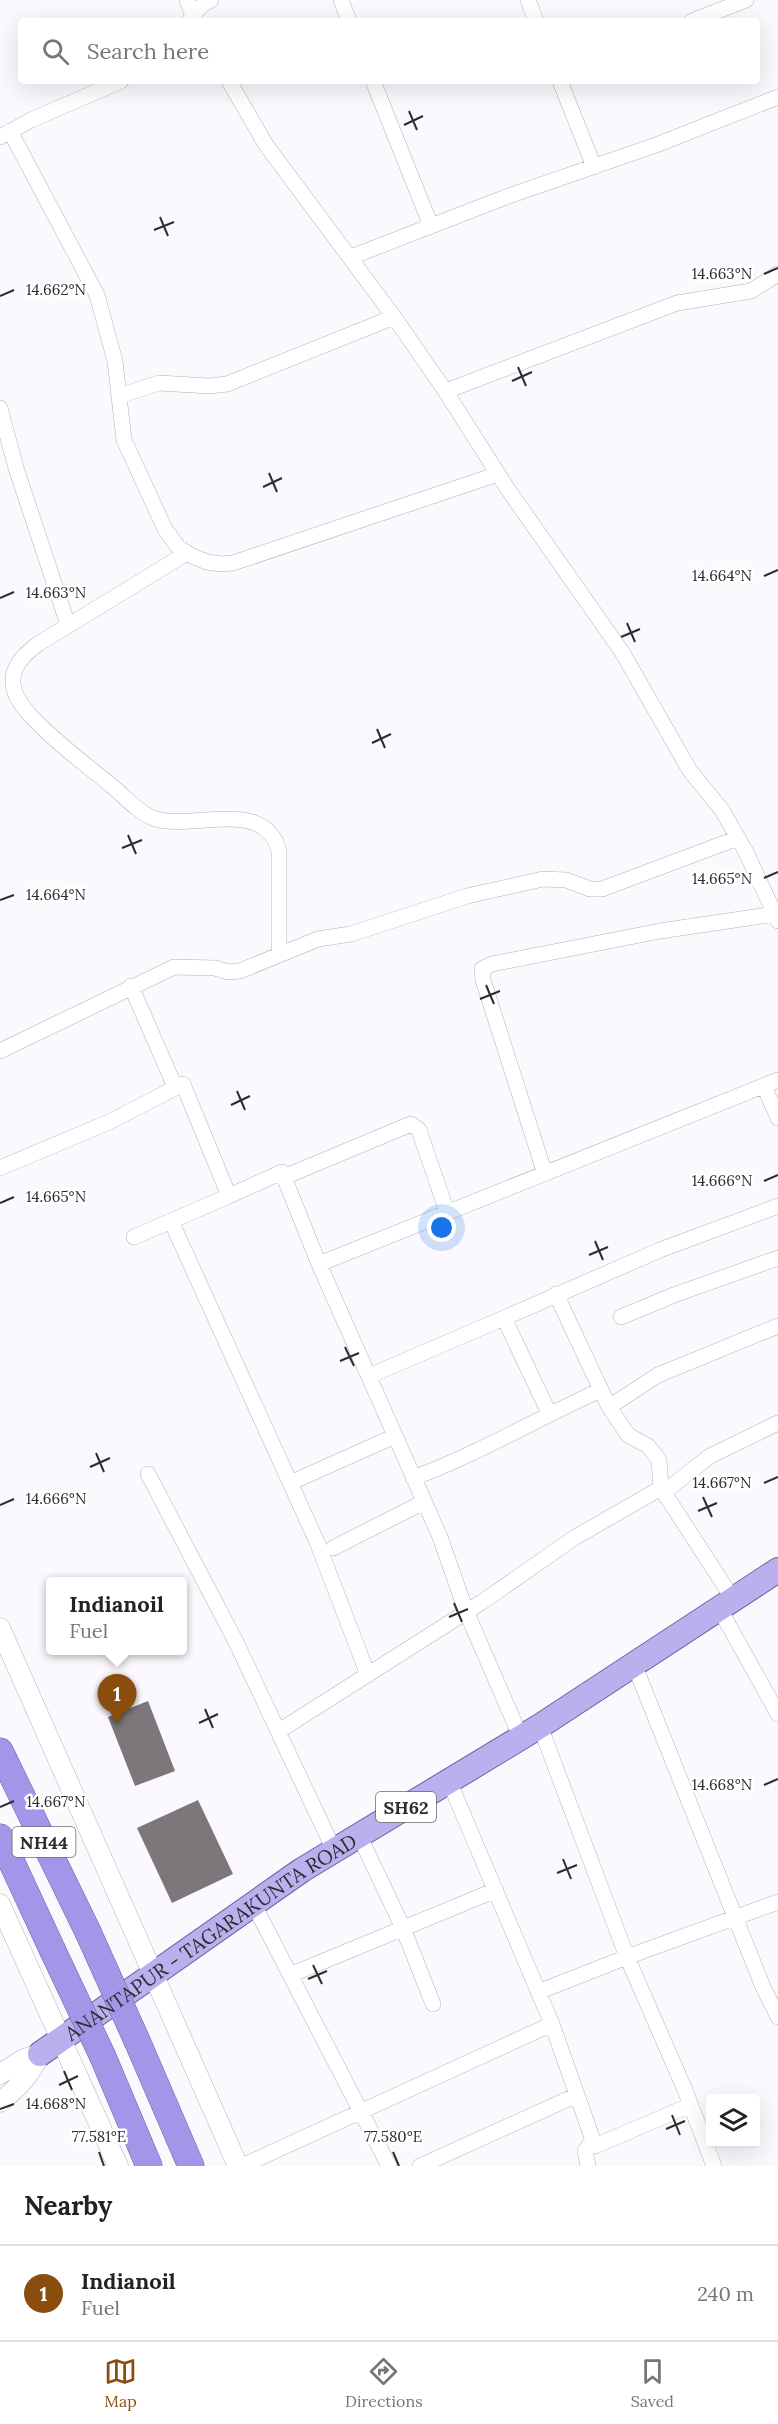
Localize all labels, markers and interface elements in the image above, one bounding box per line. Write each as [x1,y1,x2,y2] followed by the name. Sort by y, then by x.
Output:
[18,18,760,84] search box
[39,35,72,68] icon: search
[87,37,209,65] text: Search here
[692,264,752,283] text: 14.663°N
[26,280,86,299] text: 14.662°N
[692,566,752,585] text: 14.664°N
[26,583,86,602] text: 14.663°N
[692,869,752,888] text: 14.665°N
[26,885,86,904] text: 14.664°N
[692,1171,752,1190] text: 14.666°N
[26,1187,86,1206] text: 14.665°N
[427,1213,456,1242] your location
[693,1473,751,1492] text: 14.667°N
[26,1489,86,1508] text: 14.666°N
[46,1577,187,1655] popup
[69,1590,164,1618] text: Indianoil
[69,1618,108,1643] text: Fuel
[98,1674,136,1724] pin: 1
[692,1775,752,1794] text: 14.668°N
[27,1792,85,1811] text: 14.667°N
[376,1792,436,1822] road number: SH62
[12,1827,76,1857] road number: NH44
[59,1828,361,2046] street label: ANANTAPUR - TAGARAKUNTA ROAD
[26,2094,86,2113] text: 14.668°N
[706,2094,760,2148] map controls
[706,2094,760,2148] button: layers
[72,2127,126,2146] text: 77.581°E
[364,2127,422,2146] text: 77.580°E
[24,2189,112,2222] text: Nearby
[81,2267,176,2295] text: Indianoil
[39,2281,48,2306] text: 1
[697,2281,754,2306] text: 240 m
[81,2295,120,2320] text: Fuel
[104,2355,137,2411] tab: Map
[345,2355,423,2411] tab: Directions
[631,2355,674,2411] tab: Saved

